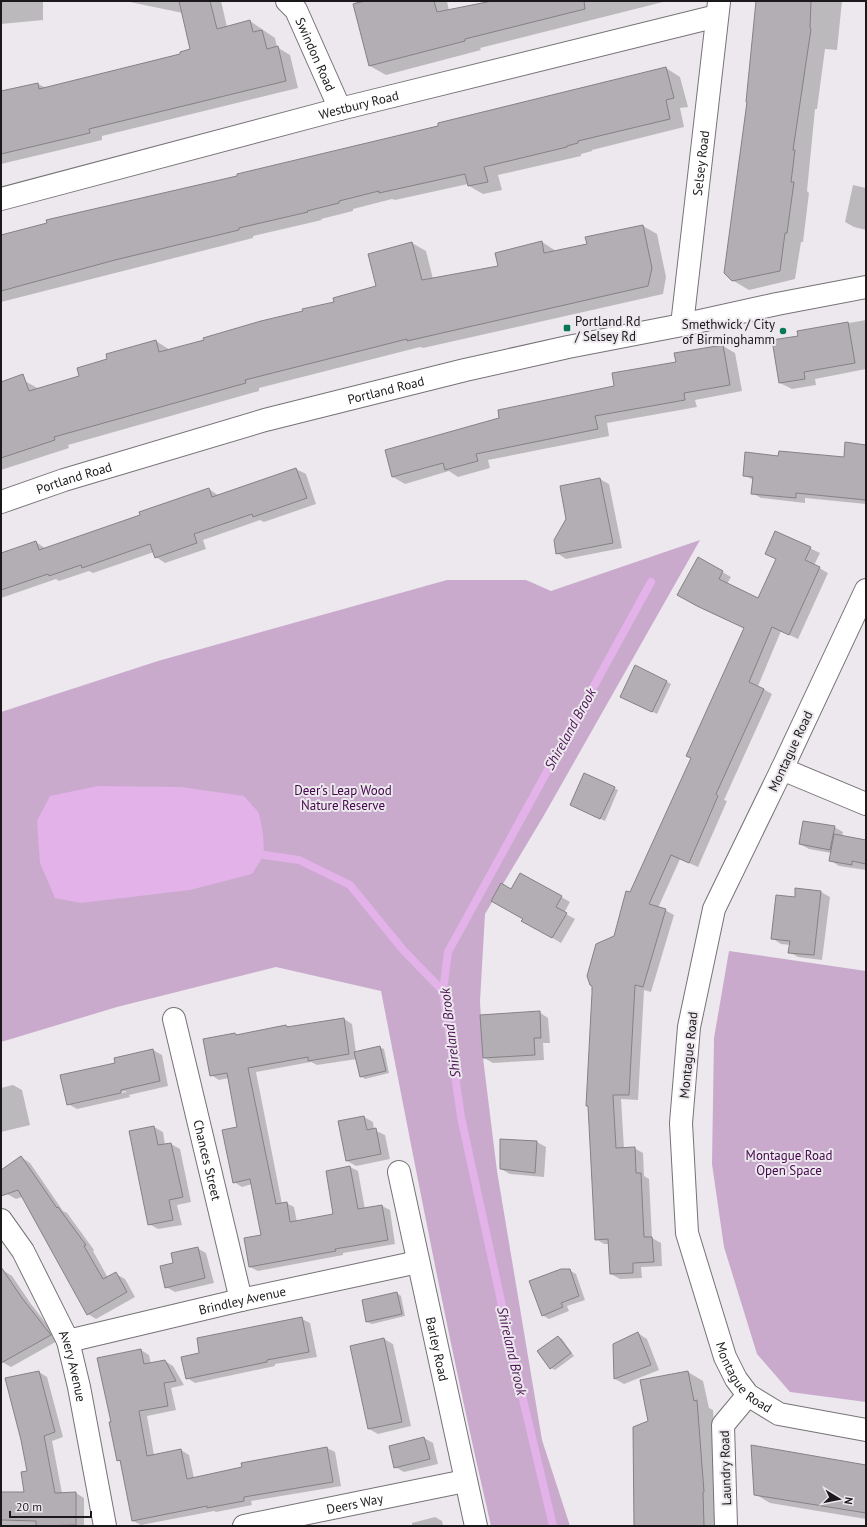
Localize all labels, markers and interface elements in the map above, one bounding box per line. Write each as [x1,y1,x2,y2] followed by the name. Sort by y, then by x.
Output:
[291,15,339,94] street label: Swindon Road
[317,87,401,123] street label: Westbury Road
[689,129,713,197] street label: Selsey Road
[574,313,641,345] place label: Portland Rd / Selsey Rd
[682,316,775,348] place label: Smethwick / City of Birminghamm
[562,323,572,333] marker: Portland Rd / Selsey Rd
[778,326,788,336] marker: Smethwick / City of Birminghamm
[346,373,426,408] street label: Portland Road
[34,458,114,498] street label: Portland Road
[540,684,600,773] water label: Shireland Brook
[764,708,817,794] street label: Montague Road
[294,782,392,814] park label: Deer's Leap Wood Nature Reserve
[435,986,464,1079] water label: Shireland Brook
[676,1011,701,1099] street label: Montague Road
[189,1118,225,1203] street label: Chances Street
[746,1147,832,1179] park label: Montague Road Open Space
[197,1283,288,1319] street label: Brindley Avenue
[493,1305,531,1398] water label: Shireland Brook
[422,1315,452,1383] street label: Barley Road
[55,1327,90,1403] street label: Avery Avenue
[712,1340,775,1417] street label: Montague Road
[716,1430,735,1506] street label: Laundry Road
[819,1479,859,1519] north arrow
[325,1490,385,1518] street label: Deers Way
[10,1493,91,1519] scale bar
[841,1496,856,1506] text: N
[16,1499,42,1514] text: 20 m

